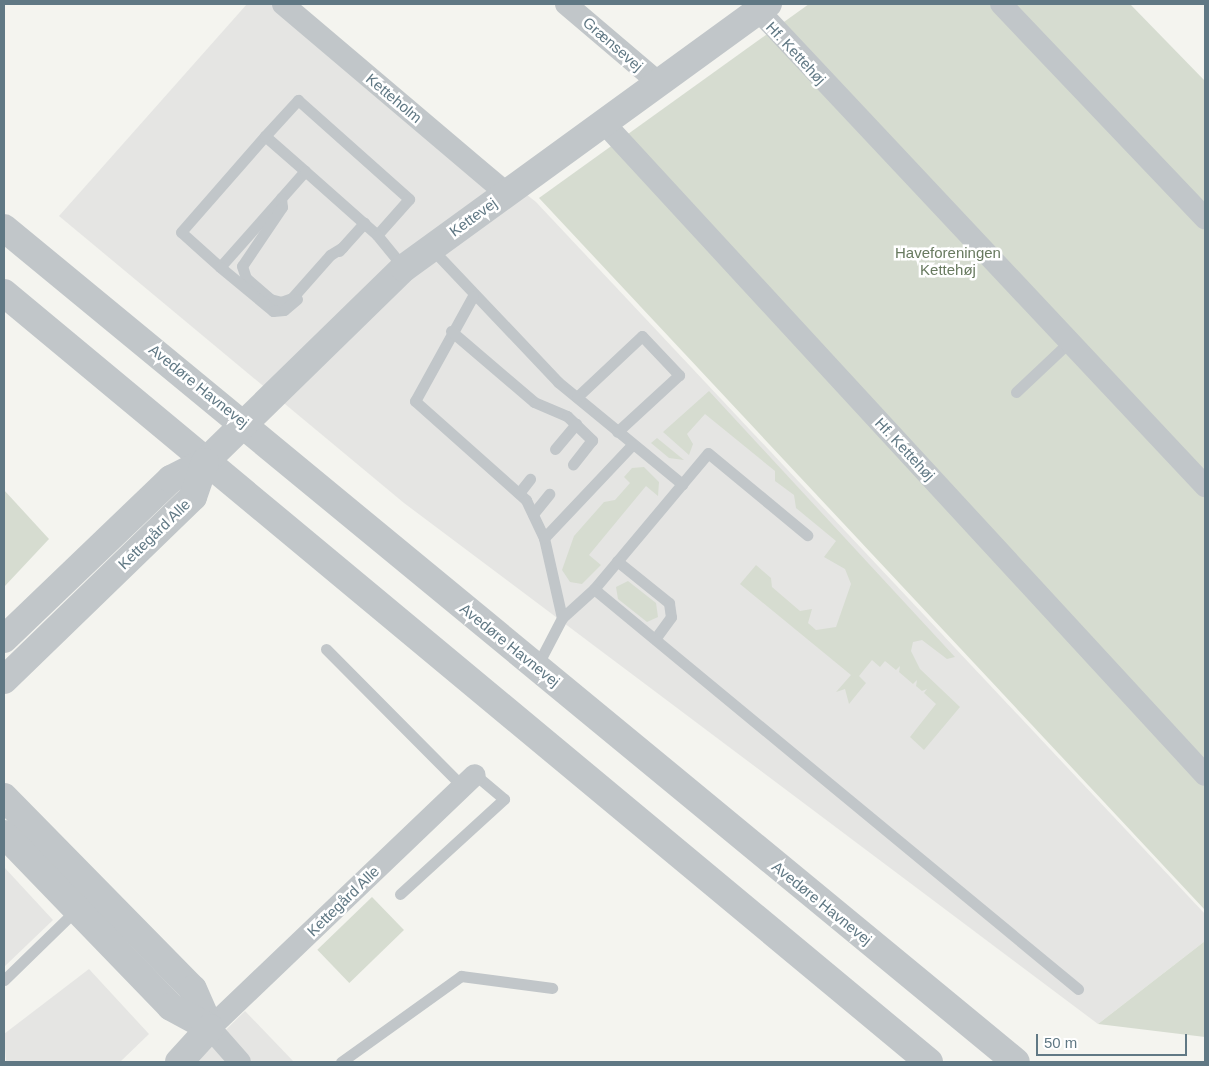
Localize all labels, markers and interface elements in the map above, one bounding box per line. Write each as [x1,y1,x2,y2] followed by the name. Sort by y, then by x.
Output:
[579,13,647,75] street label: Grænsevej
[762,18,830,88] street label: Hf. Kettehøj
[362,69,426,127] street label: Ketteholm
[446,194,500,240] street label: Kettevej
[895,243,1001,278] park label: Haveforeningen Kettehøj
[145,340,253,432] street label: Avedøre Havnevej
[871,414,939,484] street label: Hf. Kettehøj
[114,495,194,573] street label: Kettegård Alle
[456,599,564,691] street label: Avedøre Havnevej
[768,857,876,949] street label: Avedøre Havnevej
[303,862,383,940] street label: Kettegård Alle
[1039,1024,1190,1056] scale bar
[1044,1034,1077,1051] text: 50 m

